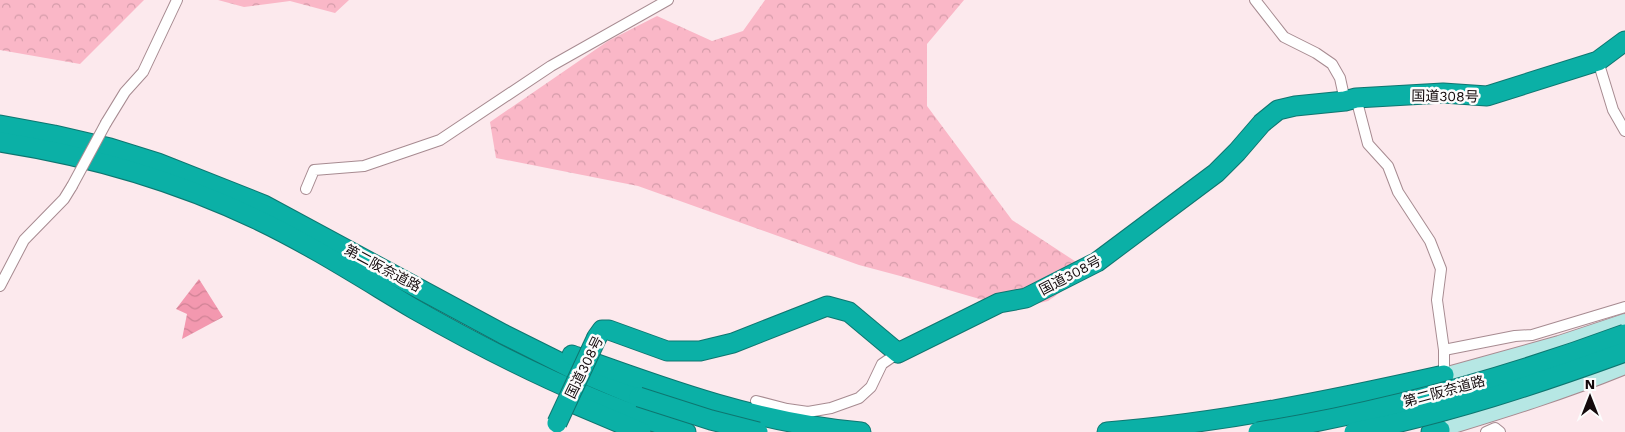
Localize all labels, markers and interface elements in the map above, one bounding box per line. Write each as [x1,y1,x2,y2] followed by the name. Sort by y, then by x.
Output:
[1411,87,1479,105] street label: 国道308号
[342,241,424,295] street label: 第二阪奈道路
[1036,252,1104,298] street label: 国道308号
[562,333,606,401] street label: 国道308号
[1401,372,1487,410] street label: 第二阪奈道路
[1565,372,1615,422] north arrow
[1585,376,1595,392] text: N

